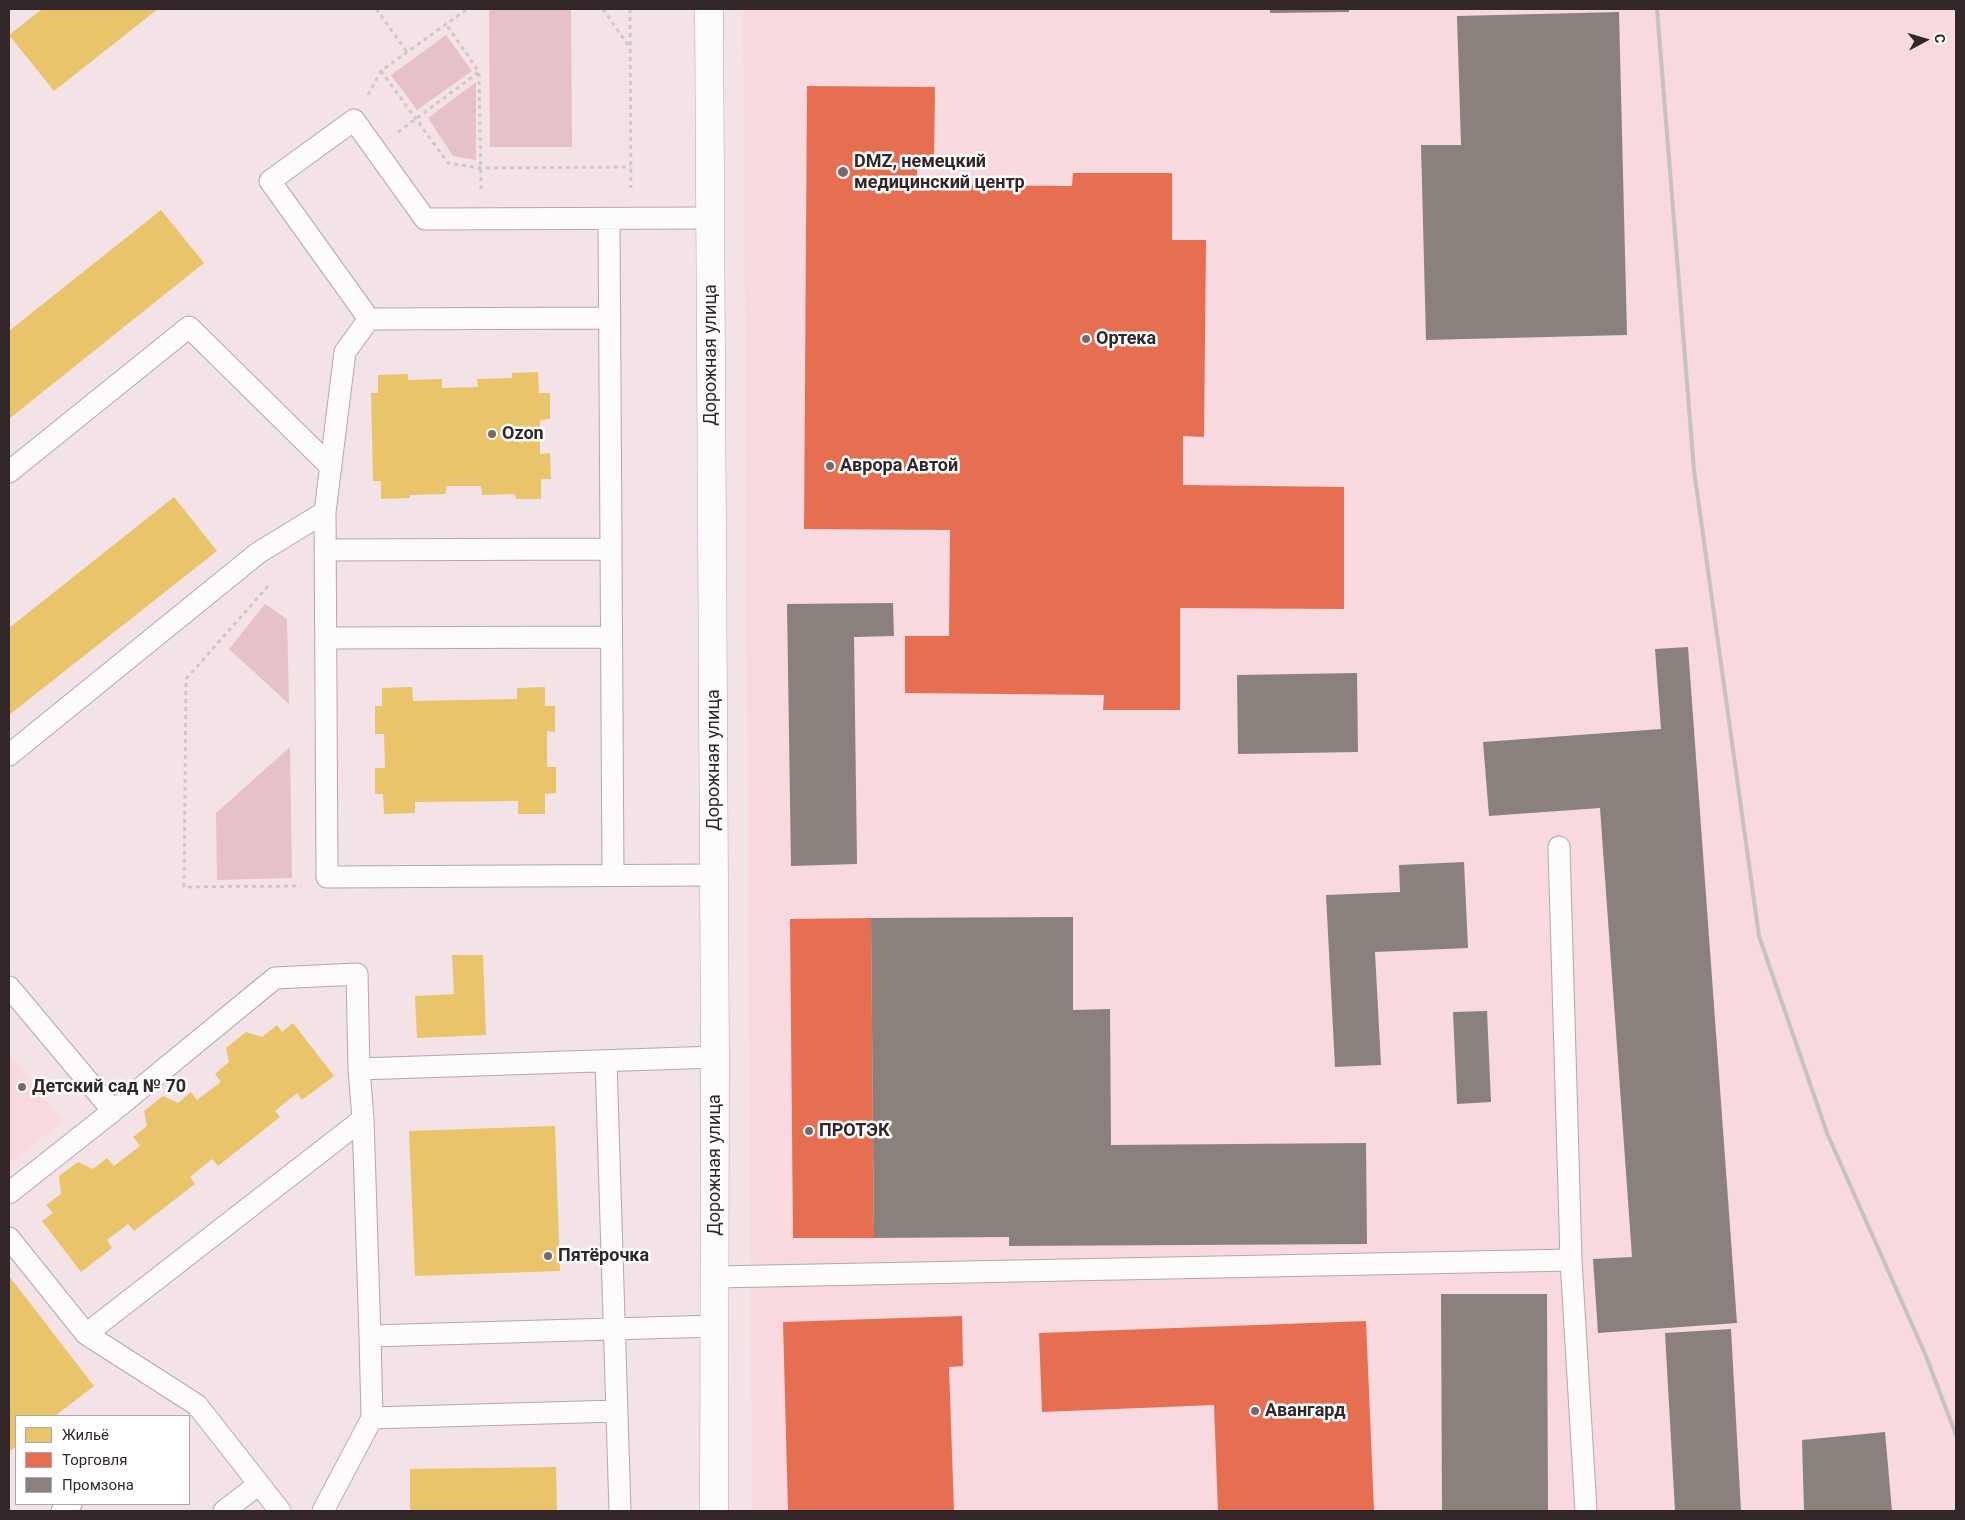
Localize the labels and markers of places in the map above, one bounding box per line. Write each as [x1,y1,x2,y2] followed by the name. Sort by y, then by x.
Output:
[854,151,1025,193] place label: DMZ, немецкий медицинский центр
[836,165,850,179] marker: DMZ, немецкий медицинский центр
[1096,328,1156,350] place label: Ортека
[1080,333,1092,345] marker: Ортека
[502,423,544,445] place label: Ozon
[486,428,498,440] marker: Ozon
[840,455,958,477] place label: Аврора Автой
[824,460,836,472] marker: Аврора Автой
[32,1076,186,1098] place label: Детский сад № 70
[16,1081,28,1093] marker: Детский сад № 70
[819,1120,890,1142] place label: ПРОТЭК
[803,1125,815,1137] marker: ПРОТЭК
[558,1245,649,1267] place label: Пятёрочка
[542,1250,554,1262] marker: Пятёрочка
[1265,1400,1346,1422] place label: Авангард
[1249,1405,1261,1417] marker: Авангард

